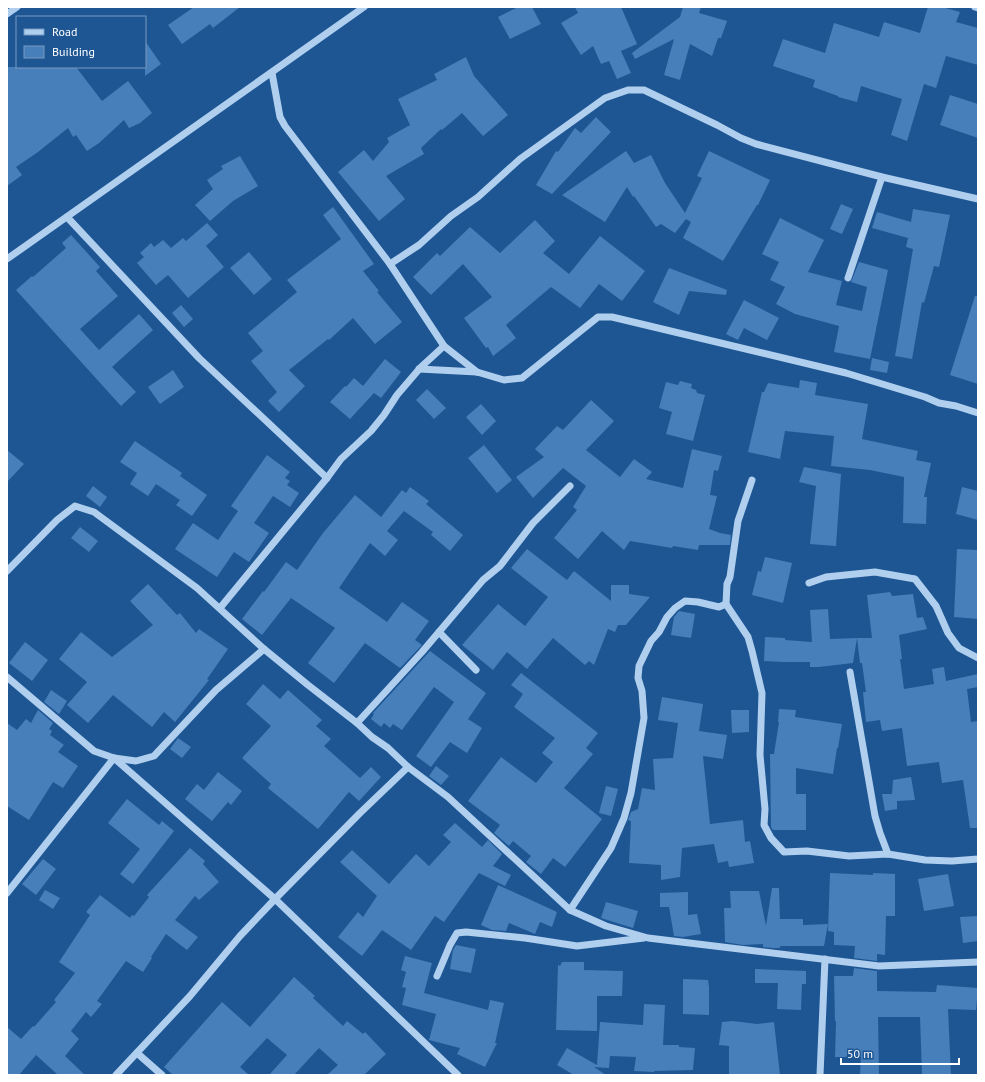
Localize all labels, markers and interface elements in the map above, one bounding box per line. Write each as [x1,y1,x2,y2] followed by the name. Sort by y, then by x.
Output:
[16,16,146,68] legend
[52,24,77,39] text: Road
[52,44,95,59] text: Building
[841,1040,959,1066] scale bar
[847,1046,873,1061] text: 50 m

